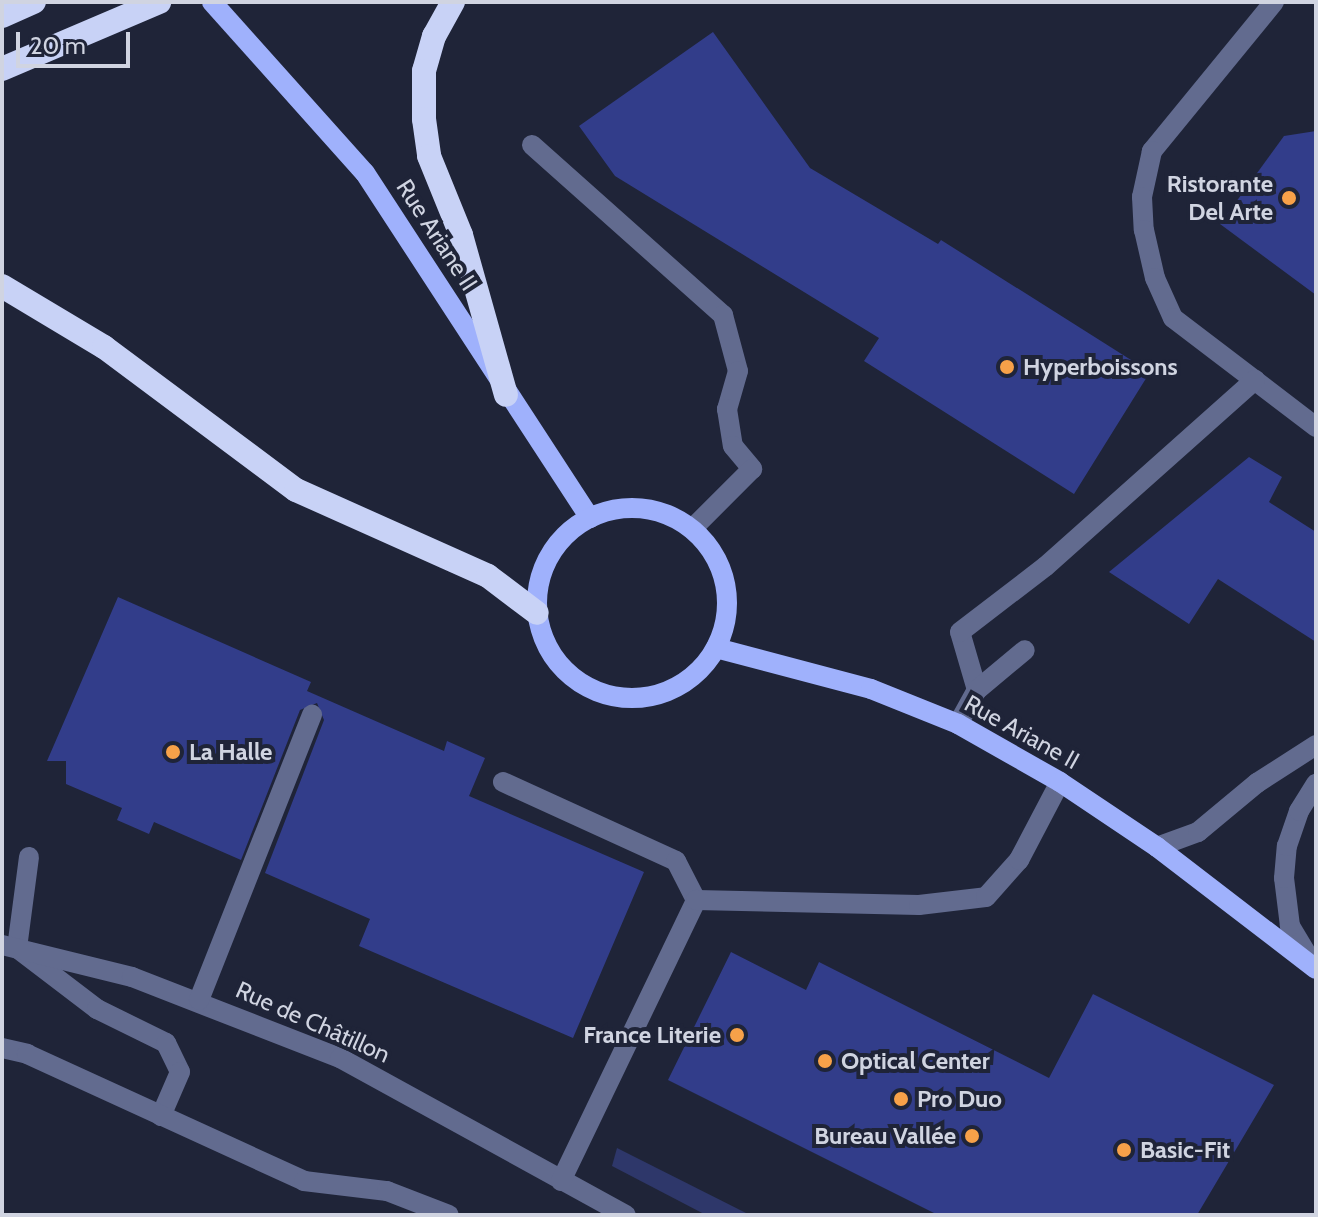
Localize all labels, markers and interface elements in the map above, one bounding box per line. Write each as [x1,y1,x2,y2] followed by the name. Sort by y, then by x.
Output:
[20,16,134,66] scale bar
[30,31,86,60] text: 20 m
[1167,170,1273,226] place label: Ristorante Del Arte
[390,174,484,296] street label: Rue Ariane II
[1280,189,1298,207] marker: Ristorante Del Arte
[1023,353,1178,381] place label: Hyperboissons
[998,358,1016,376] marker: Hyperboissons
[960,689,1084,775] street label: Rue Ariane II
[189,738,272,766] place label: La Halle
[164,743,182,761] marker: La Halle
[232,975,394,1069] street label: Rue de Châtillon
[583,1021,721,1049] place label: France Literie
[728,1026,746,1044] marker: France Literie
[841,1047,990,1075] place label: Optical Center
[816,1052,834,1070] marker: Optical Center
[917,1085,1002,1113] place label: Pro Duo
[892,1090,910,1108] marker: Pro Duo
[814,1122,956,1150] place label: Bureau Vallée
[963,1127,981,1145] marker: Bureau Vallée
[1140,1136,1230,1164] place label: Basic-Fit
[1115,1141,1133,1159] marker: Basic-Fit

